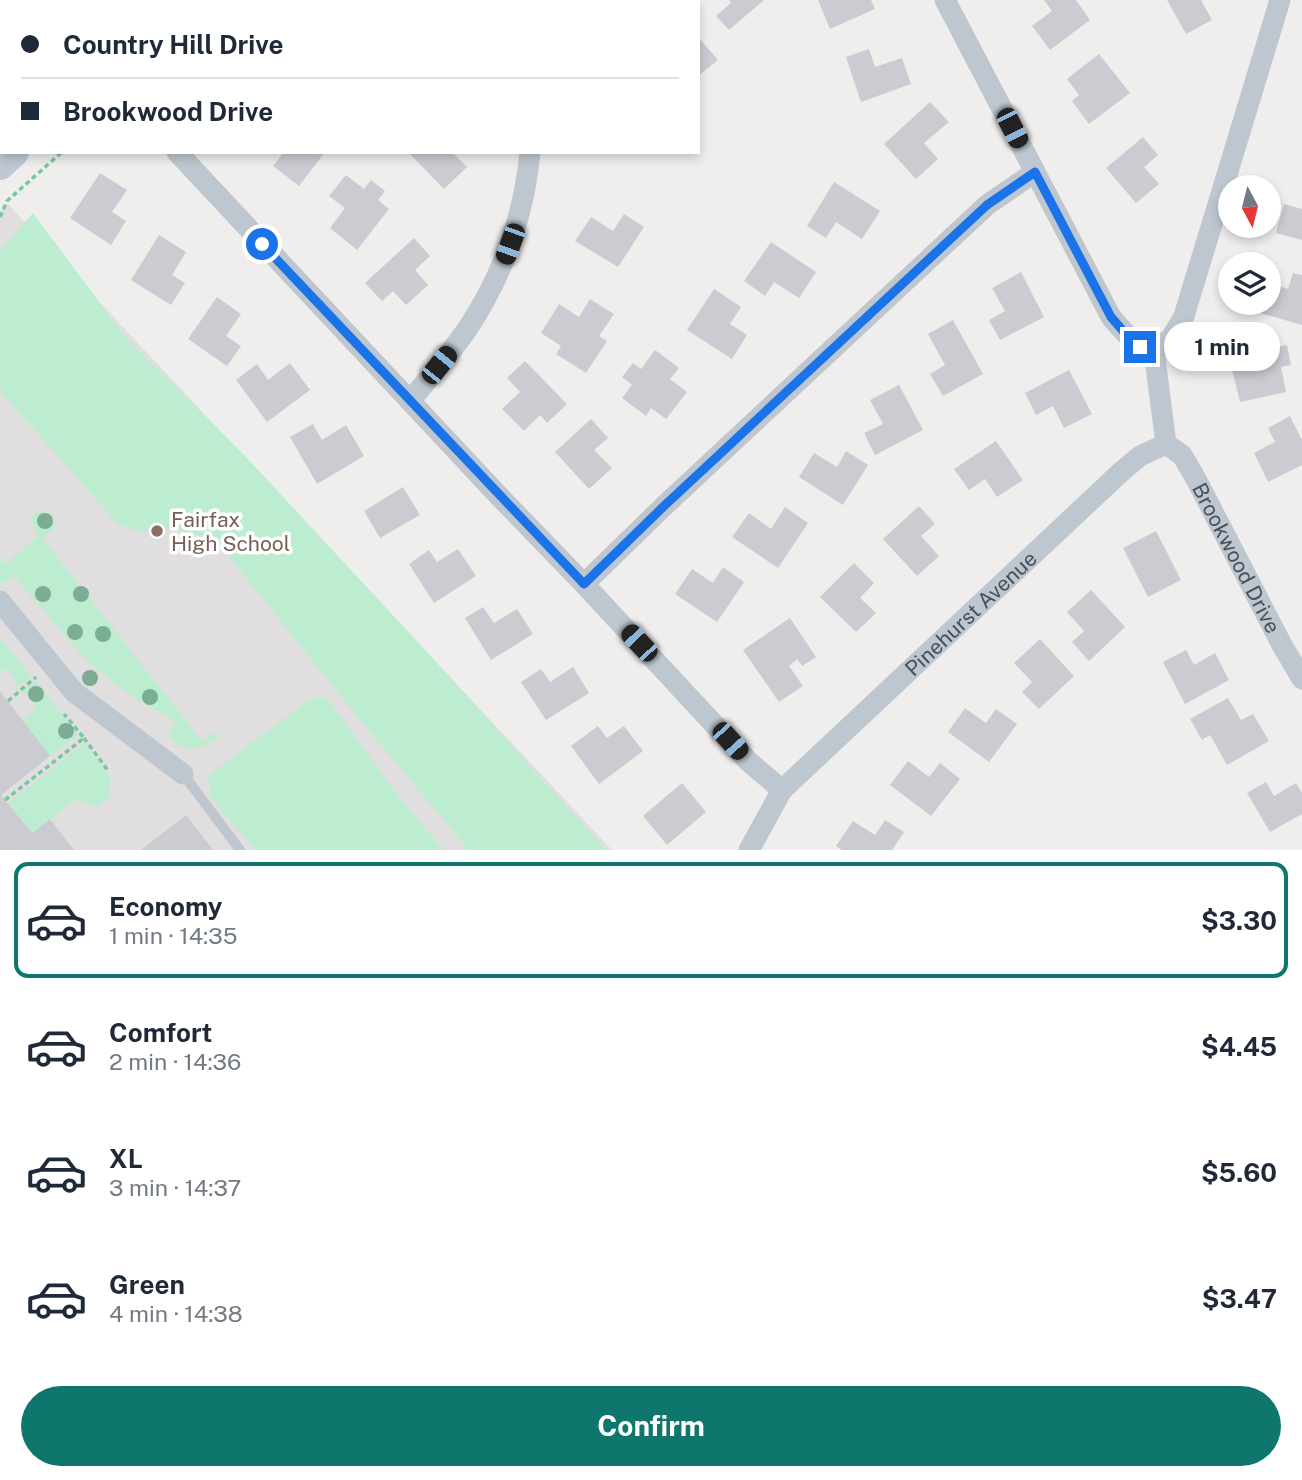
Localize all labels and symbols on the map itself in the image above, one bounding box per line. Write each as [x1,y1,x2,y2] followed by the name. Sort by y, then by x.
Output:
[994,105,1031,151] car
[1218,175,1281,238] north arrow
[493,221,528,267] car
[246,228,278,260] route start
[1164,322,1280,372] callout: 1 min
[1124,331,1156,363] route end
[418,342,461,388] car
[1188,478,1286,637] street label: Brookwood Drive
[171,507,290,556] place label: Fairfax High School
[149,523,165,539] marker: Fairfax High School
[900,545,1042,681] street label: Pinehurst Avenue
[617,620,662,666] car
[709,718,752,764] car

